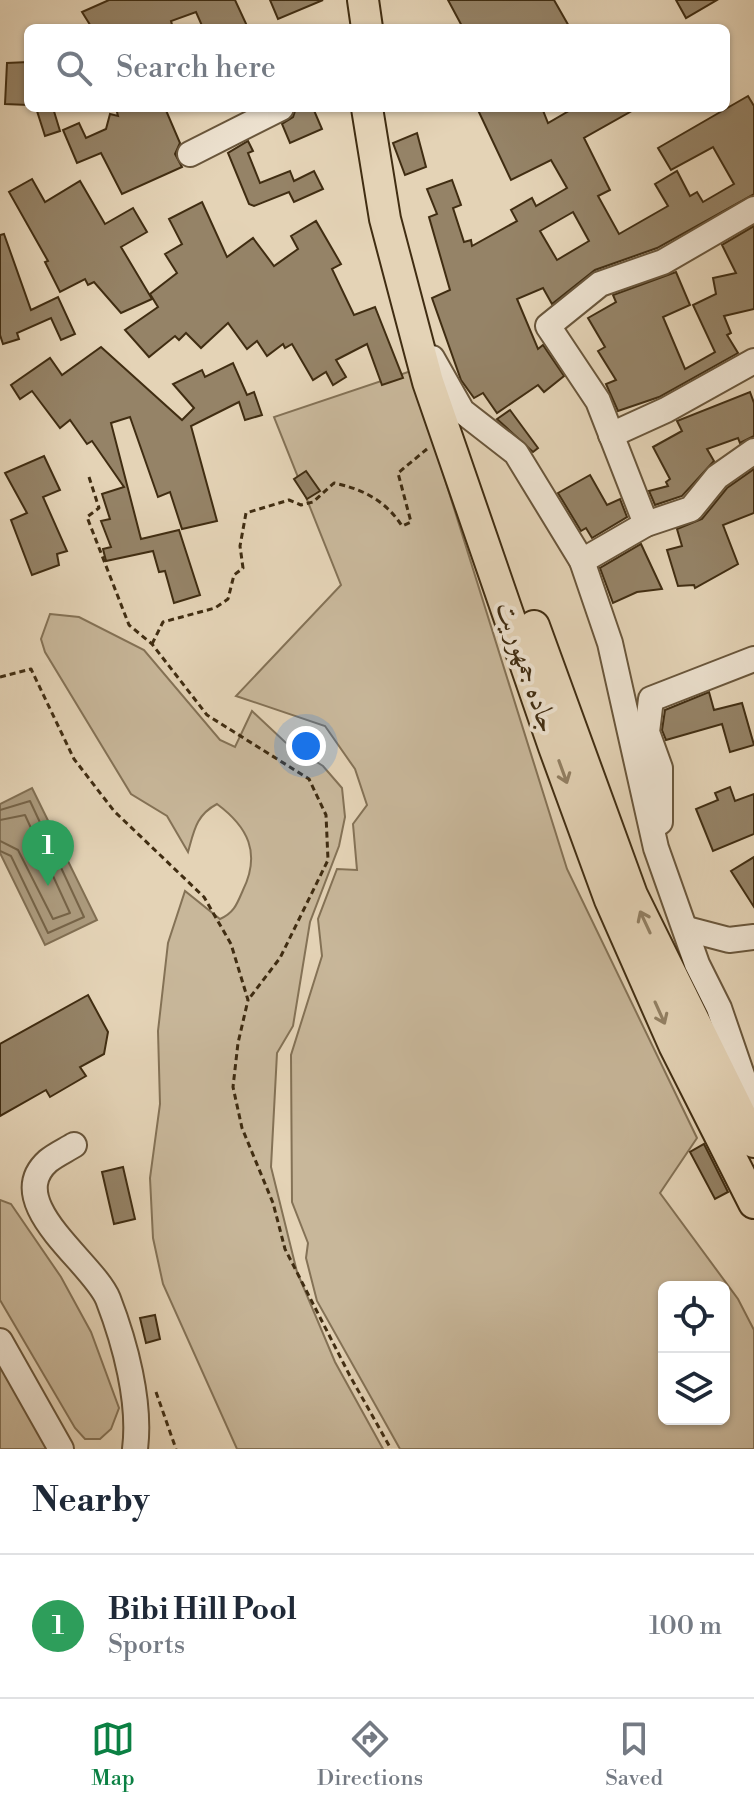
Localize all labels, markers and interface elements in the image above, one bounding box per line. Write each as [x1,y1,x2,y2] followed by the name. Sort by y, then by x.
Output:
[24,24,730,112] search box
[52,46,96,90] icon: search
[116,49,276,87] text: Search here
[488,597,566,737] street label: جاده جمهوریت
[286,726,326,766] your location
[557,759,572,784] one-way arrow
[22,820,74,886] pin: 1
[637,910,652,934] one-way arrow
[653,1001,668,1025] one-way arrow
[658,1281,730,1425] map controls
[658,1281,730,1353] button: locate
[658,1353,730,1425] button: layers
[32,1480,150,1522] text: Nearby
[108,1591,297,1629] text: Bibi Hill Pool
[52,1610,64,1642] text: 1
[649,1610,722,1642] text: 100 m
[108,1629,185,1661] text: Sports
[91,1717,135,1792] tab: Map
[317,1717,423,1792] tab: Directions
[605,1717,663,1792] tab: Saved

